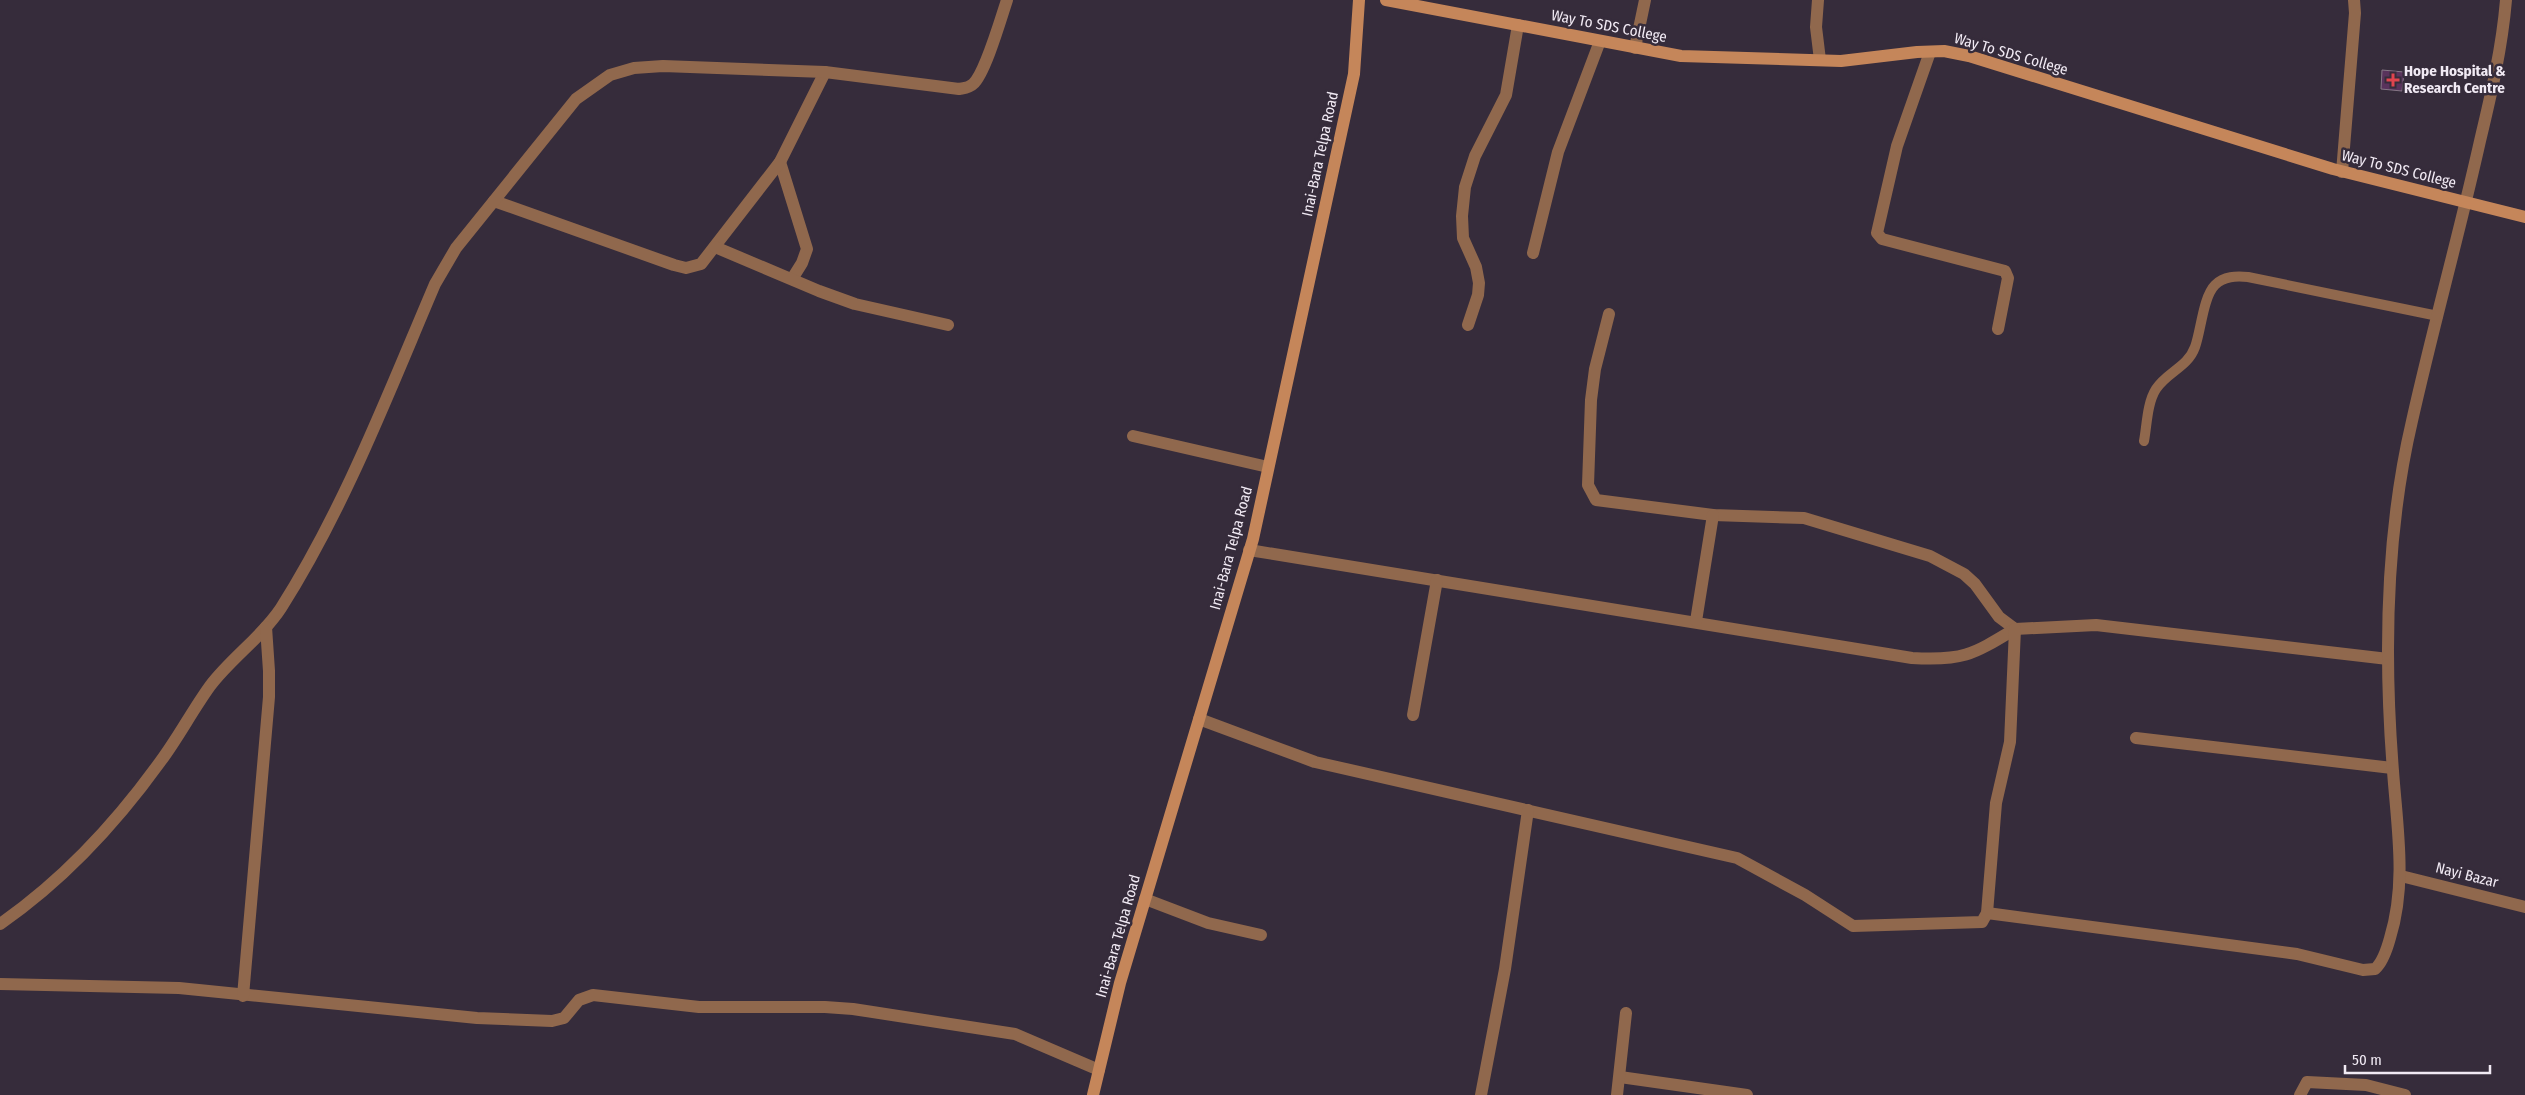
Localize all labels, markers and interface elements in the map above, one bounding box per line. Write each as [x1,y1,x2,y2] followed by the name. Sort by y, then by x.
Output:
[1550,6,1668,46] street label: Way To SDS College
[1952,29,2070,79] street label: Way To SDS College
[2404,62,2506,97] place label: Hope Hospital & Research Centre
[2386,73,2400,87] marker: Hope Hospital & Research Centre
[1298,90,1342,218] street label: Inai-Bara Telpa Road
[2340,146,2458,192] street label: Way To SDS College
[1206,484,1256,612] street label: Inai-Bara Telpa Road
[2434,859,2501,892] street label: Nayi Bazar
[1092,872,1144,1000] street label: Inai-Bara Telpa Road
[2345,1042,2490,1074] scale bar
[2352,1051,2382,1069] text: 50 m

